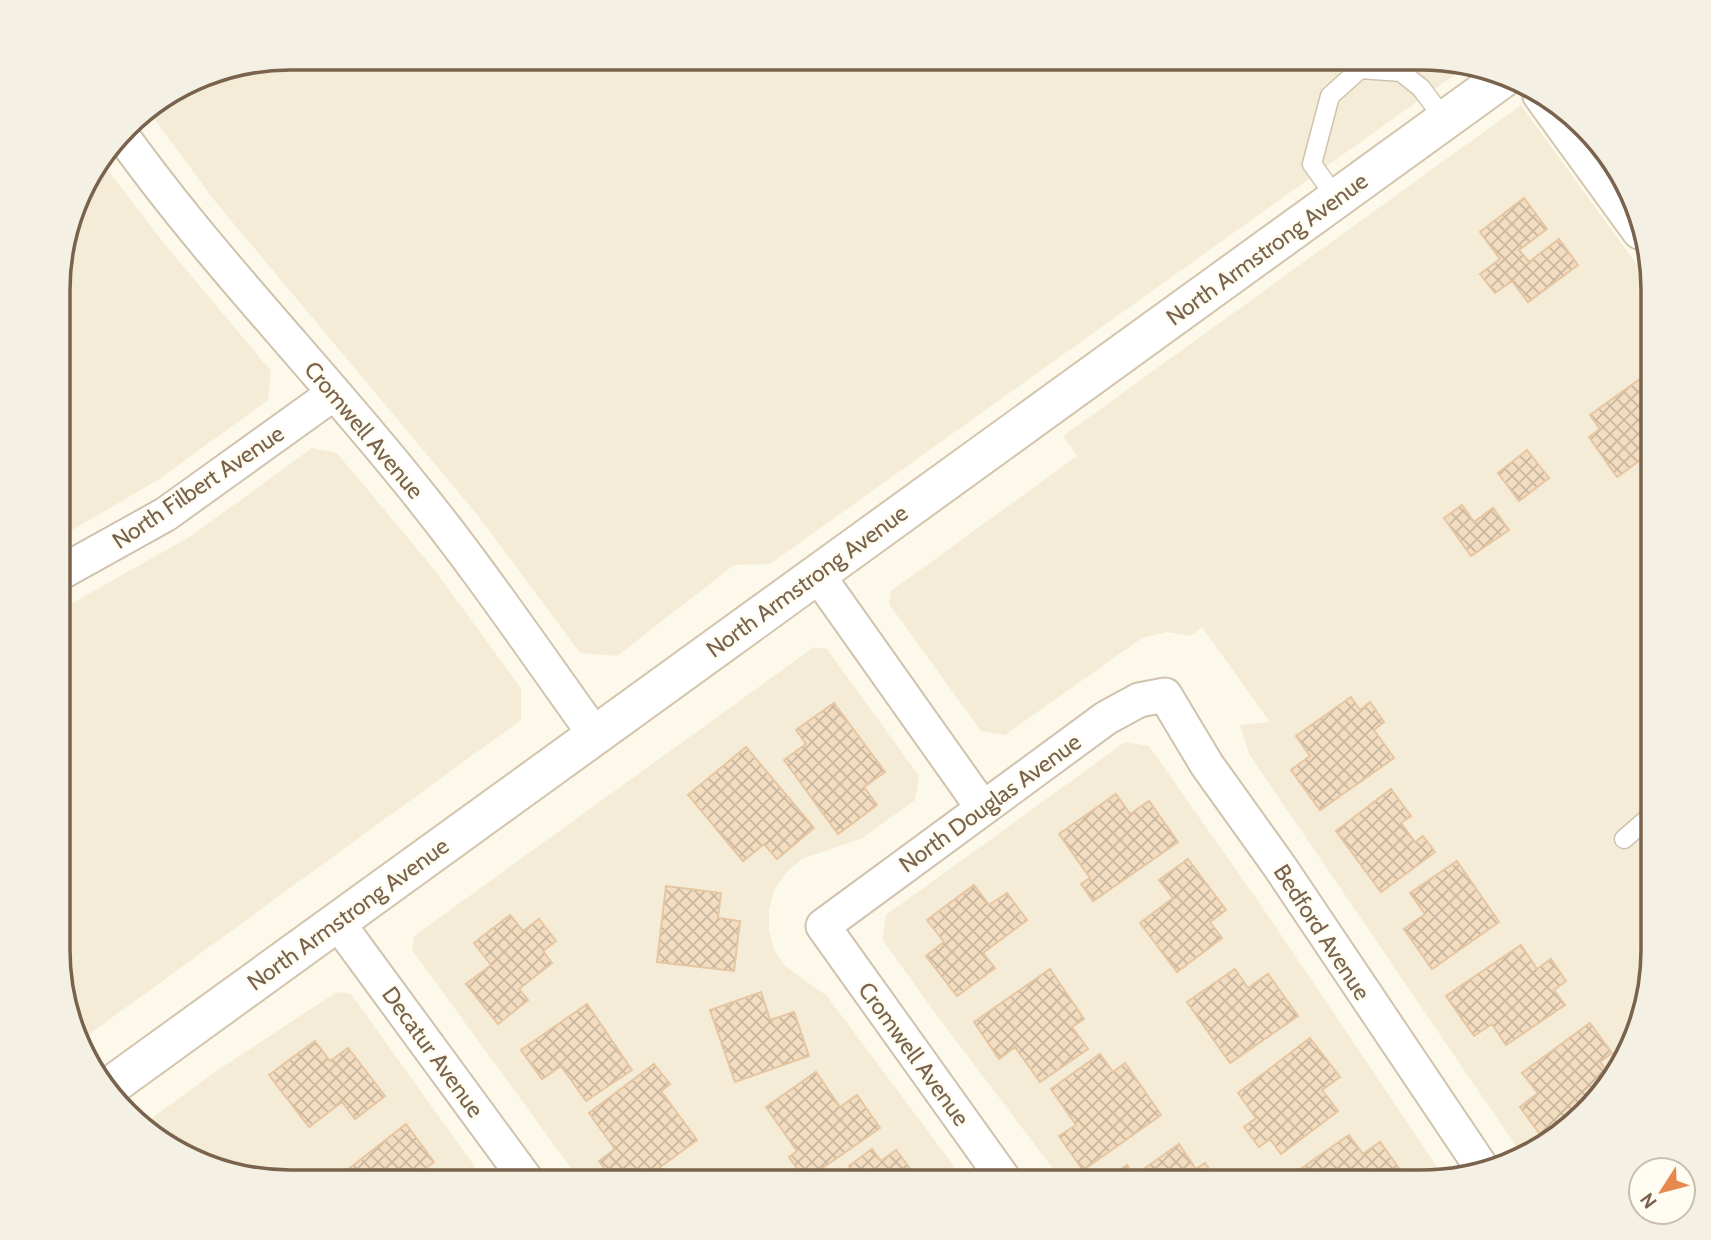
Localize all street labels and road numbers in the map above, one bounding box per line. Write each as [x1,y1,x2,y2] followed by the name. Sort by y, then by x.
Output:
[1161,166,1373,331] street label: North Armstrong Avenue
[298,356,430,505] street label: Cromwell Avenue
[107,419,289,555] street label: North Filbert Avenue
[701,498,913,663] street label: North Armstrong Avenue
[894,727,1087,878] street label: North Douglas Avenue
[242,831,454,996] street label: North Armstrong Avenue
[1268,859,1376,1005] street label: Bedford Avenue
[852,977,976,1132] street label: Cromwell Avenue
[376,981,490,1123] street label: Decatur Avenue

